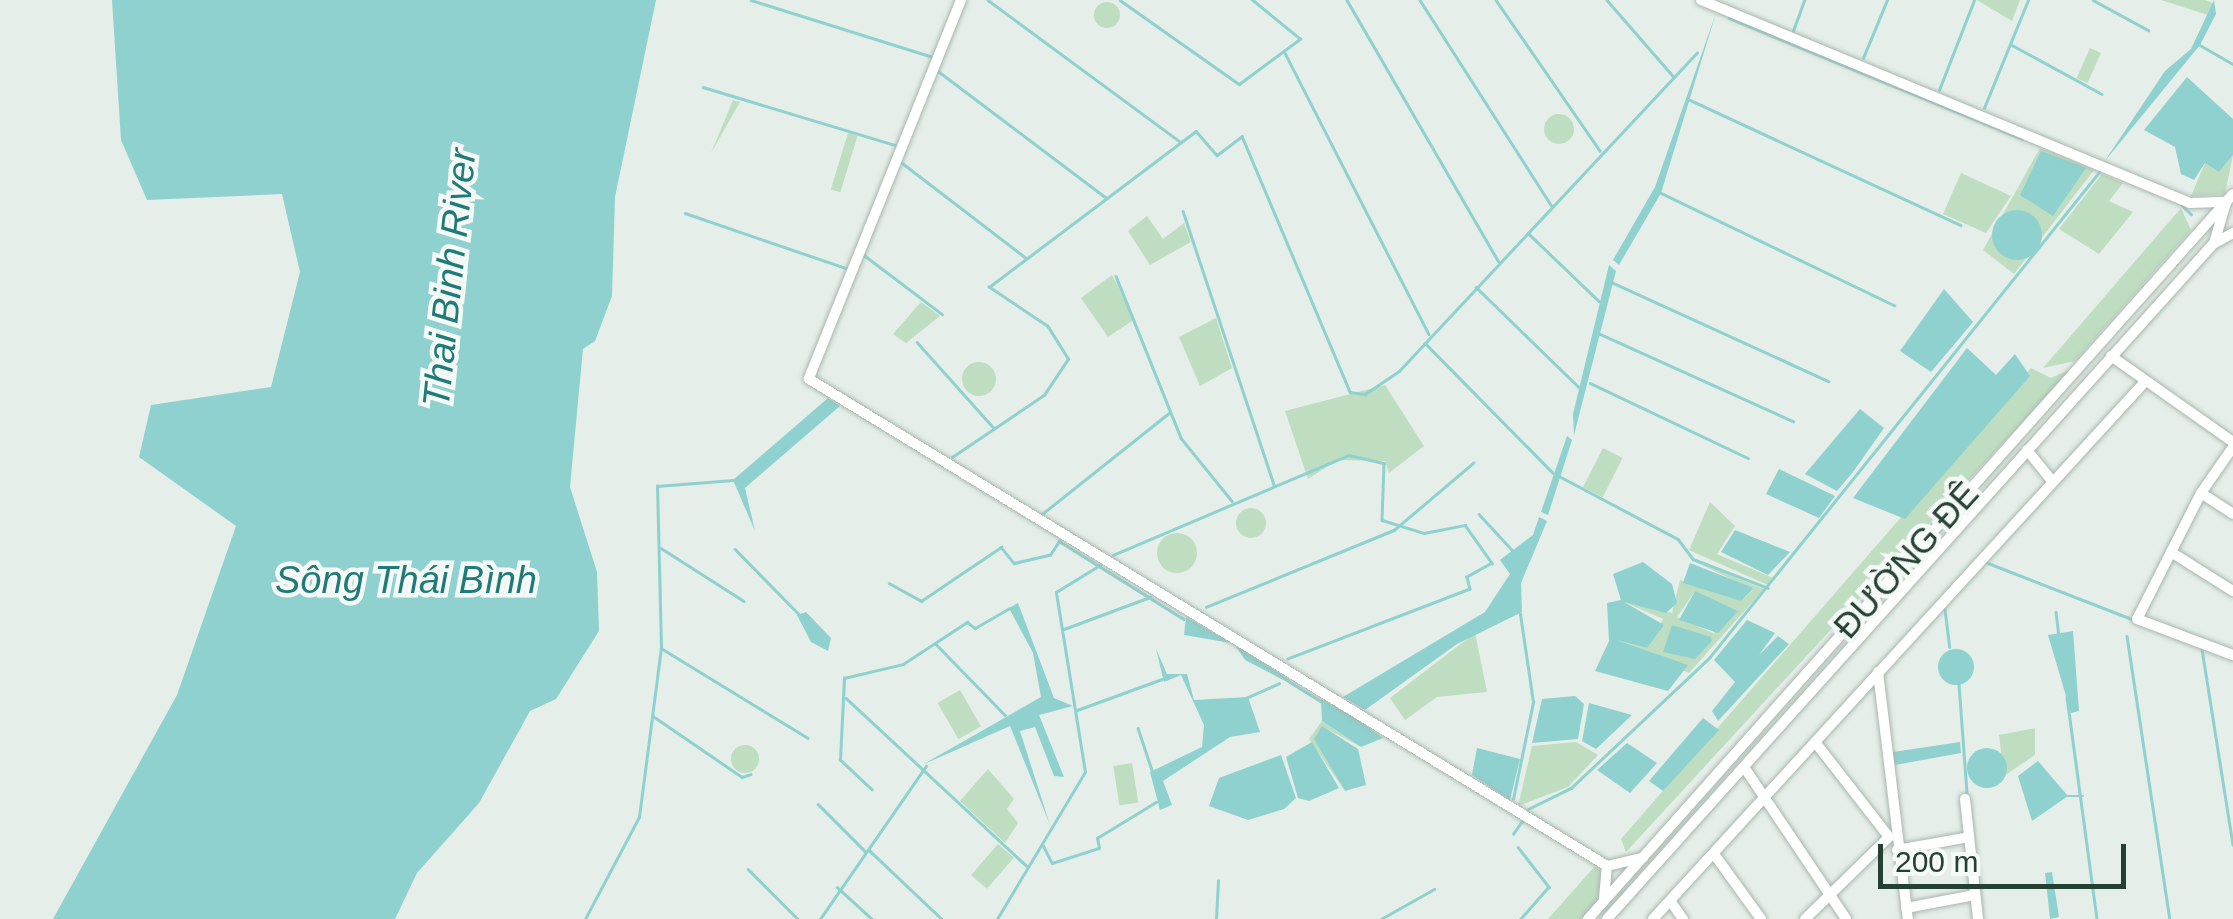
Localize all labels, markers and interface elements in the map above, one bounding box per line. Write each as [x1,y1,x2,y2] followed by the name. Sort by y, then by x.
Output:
[414,146,486,410] water label: Thai Binh River
[1825,473,1987,647] street label: ĐƯỜNG ĐÊ
[275,558,537,604] water label: Sông Thái Bình
[1883,824,2130,886] scale bar
[1895,845,1978,878] text: 200 m

